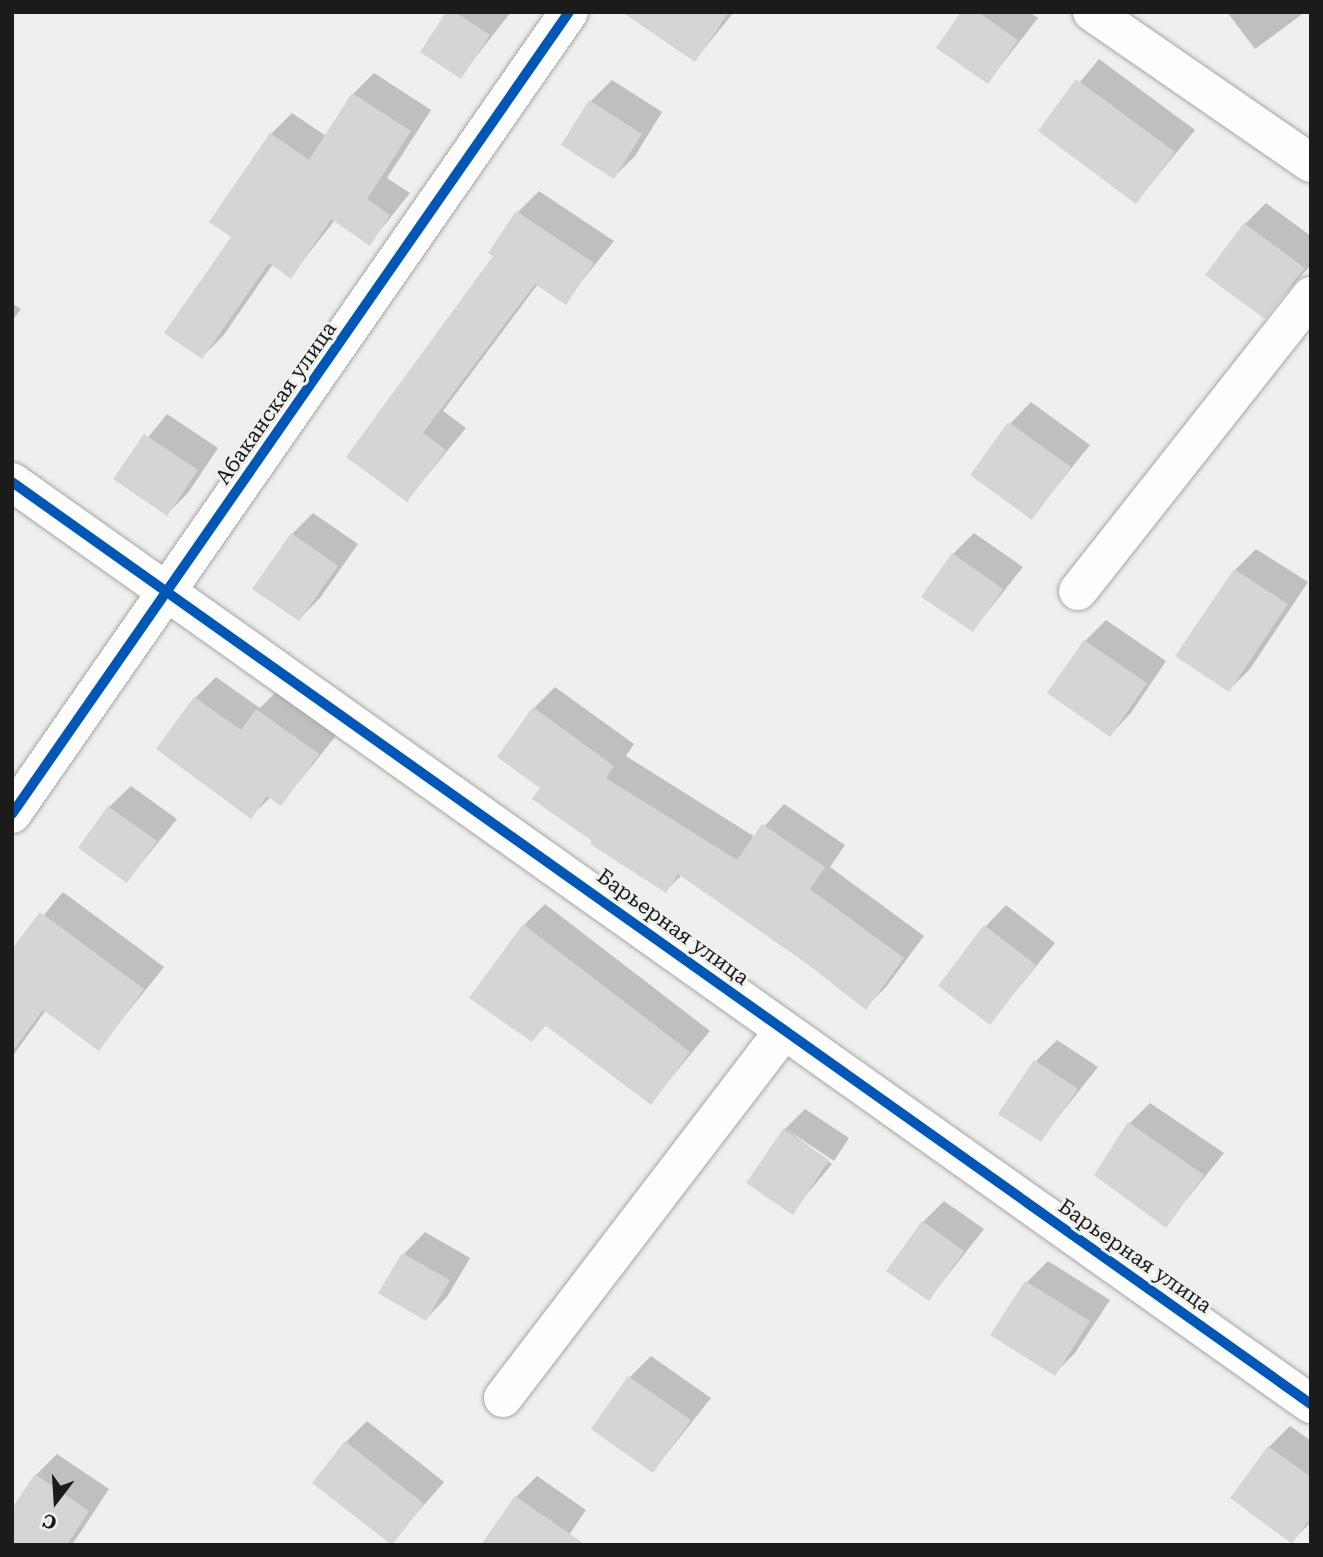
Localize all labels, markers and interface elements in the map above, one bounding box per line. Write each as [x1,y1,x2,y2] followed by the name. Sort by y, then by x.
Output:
[210,317,342,489] street label: Абаканская улица
[592,863,754,991] street label: Барьерная улица
[1053,1194,1217,1318] street label: Барьерная улица
[21,1466,91,1536] north arrow
[40,1509,59,1535] text: С

